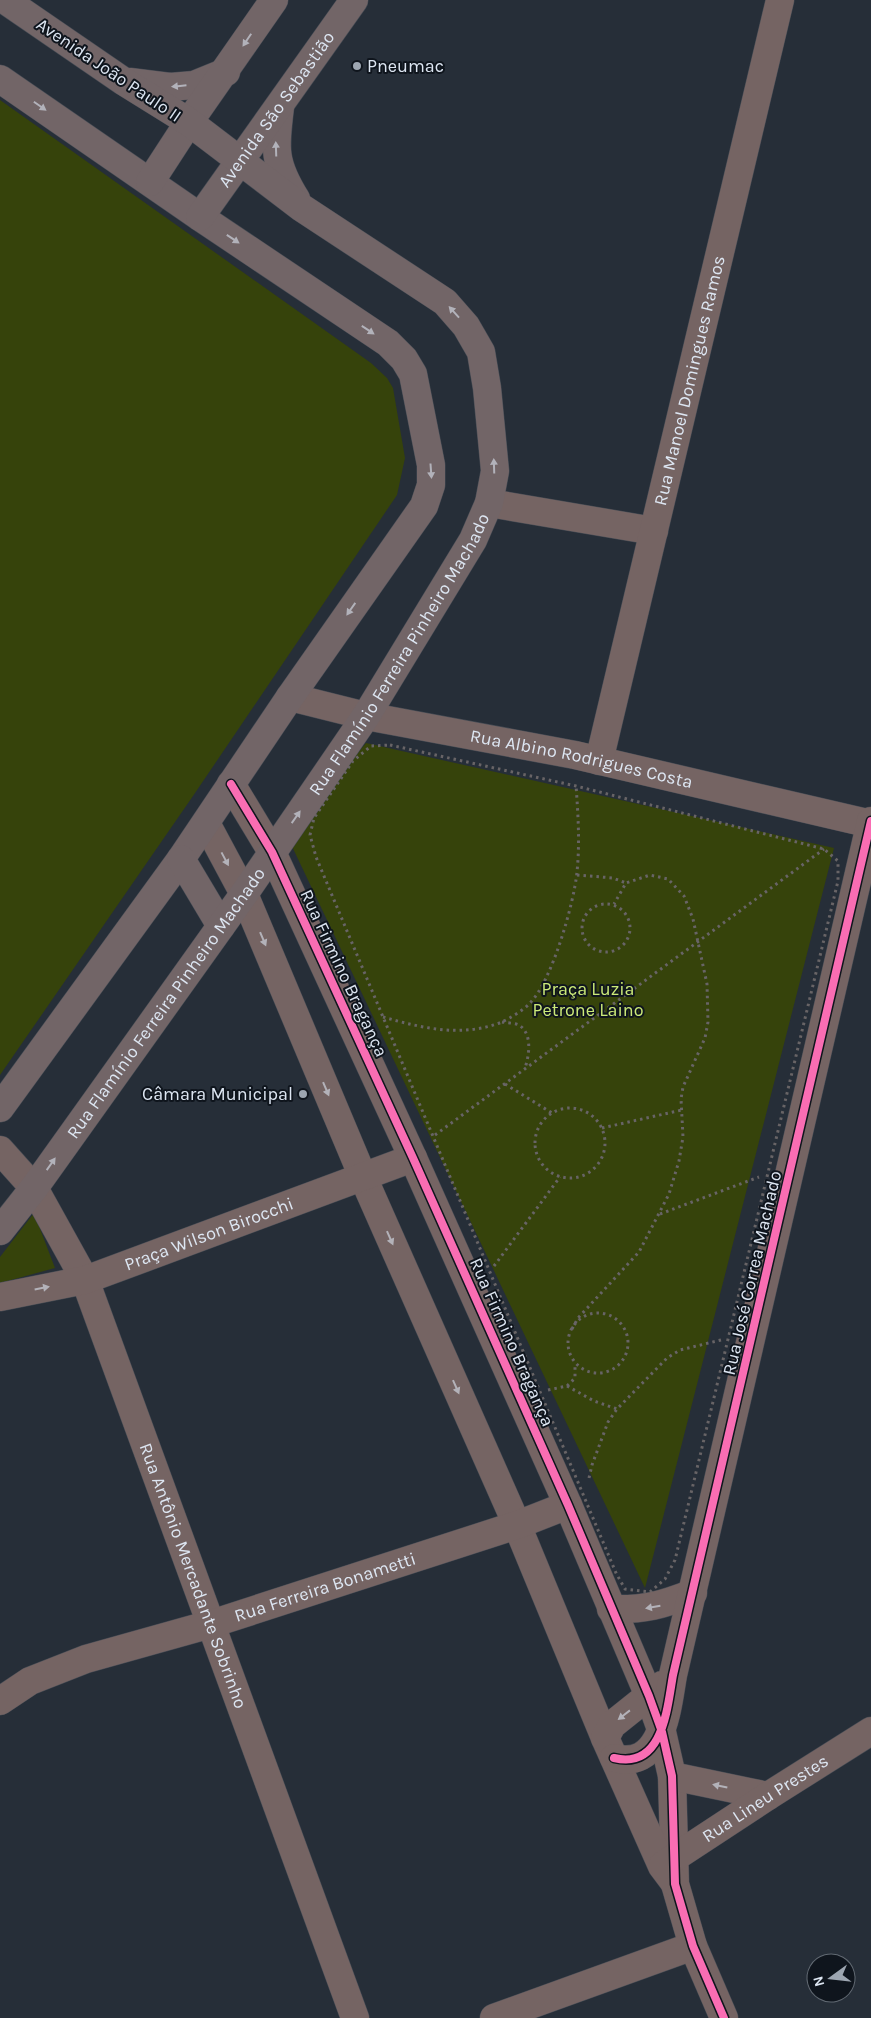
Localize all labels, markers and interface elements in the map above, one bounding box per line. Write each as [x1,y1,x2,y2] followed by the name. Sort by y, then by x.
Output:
[32,13,186,127] street label: Avenida João Paulo II
[213,27,339,192] street label: Avenida São Sebastião
[242,33,252,47] one-way arrow
[367,55,444,77] place label: Pneumac
[351,60,363,72] marker: Pneumac
[171,82,187,90] one-way arrow
[33,101,47,111] one-way arrow
[272,140,280,156] one-way arrow
[227,235,240,244] one-way arrow
[649,253,730,508] street label: Rua Manoel Domingues Ramos
[449,306,460,319] one-way arrow
[361,325,375,335] one-way arrow
[489,457,497,473] one-way arrow
[427,464,435,480] one-way arrow
[304,510,494,800] street label: Rua Flamínio Ferreira Pinheiro Machado
[346,603,356,616] one-way arrow
[468,725,695,793] street label: Rua Albino Rodrigues Costa
[291,811,301,824] one-way arrow
[221,851,229,866] one-way arrow
[62,863,270,1143] street label: Rua Flamínio Ferreira Pinheiro Machado
[296,886,392,1060] street label: Rua Firmino Bragança
[259,932,267,946] one-way arrow
[532,978,644,1021] park label: Praça Luzia Petrone Laino
[322,1082,330,1096] one-way arrow
[142,1083,293,1105] place label: Câmara Municipal
[297,1088,309,1100] marker: Câmara Municipal
[46,1158,56,1171] one-way arrow
[718,1169,786,1377] street label: Rua José Correa Machado
[121,1192,297,1275] street label: Praça Wilson Birocchi
[386,1231,394,1245] one-way arrow
[465,1254,559,1430] street label: Rua Firmino Bragança
[35,1284,51,1292] one-way arrow
[452,1380,460,1394] one-way arrow
[135,1440,252,1712] street label: Rua Antônio Mercadante Sobrinho
[232,1547,419,1627] street label: Rua Ferreira Bonametti
[645,1603,661,1611] one-way arrow
[618,1709,631,1720] one-way arrow
[698,1750,833,1847] street label: Rua Lineu Prestes
[713,1782,728,1790] one-way arrow
[806,1953,856,2003] north arrow
[809,1974,828,1988] text: N

